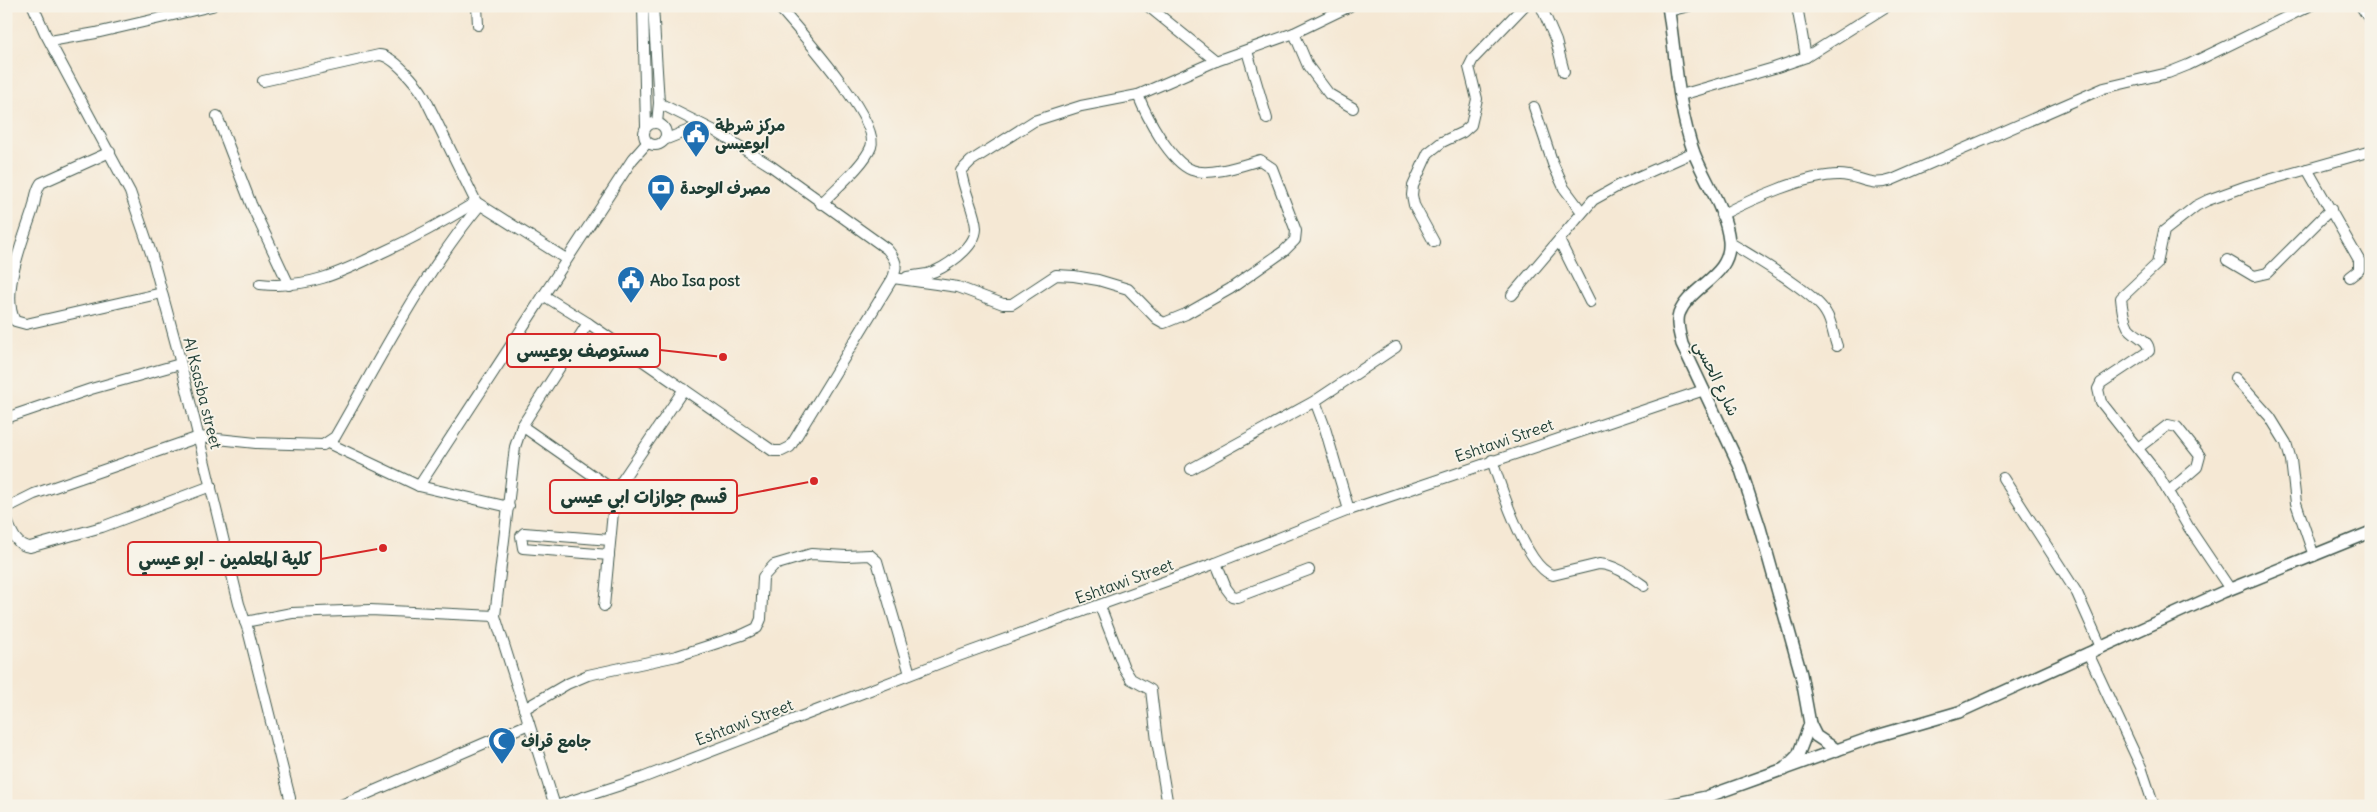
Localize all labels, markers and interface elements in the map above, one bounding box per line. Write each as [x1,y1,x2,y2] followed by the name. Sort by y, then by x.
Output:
[715,115,785,154] place label: مركز شرطة ابوعيسى
[681,119,711,158] public building icon: مركز شرطة ابوعيسى
[646,173,676,212] bank icon: مصرف الوحدة
[680,178,771,199] place label: مصرف الوحدة
[616,265,646,304] public building icon: Abo Isa post
[650,270,740,291] place label: Abo Isa post
[507,334,660,367] callout: مستوصف بوعيسى
[179,335,227,451] street label: Al Ksasba street
[1686,337,1744,421] street label: شارع الحسي
[517,339,649,363] text: مستوصف بوعيسى
[1452,414,1557,466] street label: Eshtawi Street
[550,480,737,513] callout: قسم جوازات ابي عيسى
[561,485,727,513] text: قسم جوازات ابي عيسى
[128,542,321,575] callout: كلية المعلمين - ابو عيسي
[138,547,312,575] text: كلية المعلمين - ابو عيسي
[1072,554,1176,608] street label: Eshtawi Street
[692,694,796,750] street label: Eshtawi Street
[487,726,517,765] mosque icon: جامع قراف
[521,731,591,753] place label: جامع قراف

